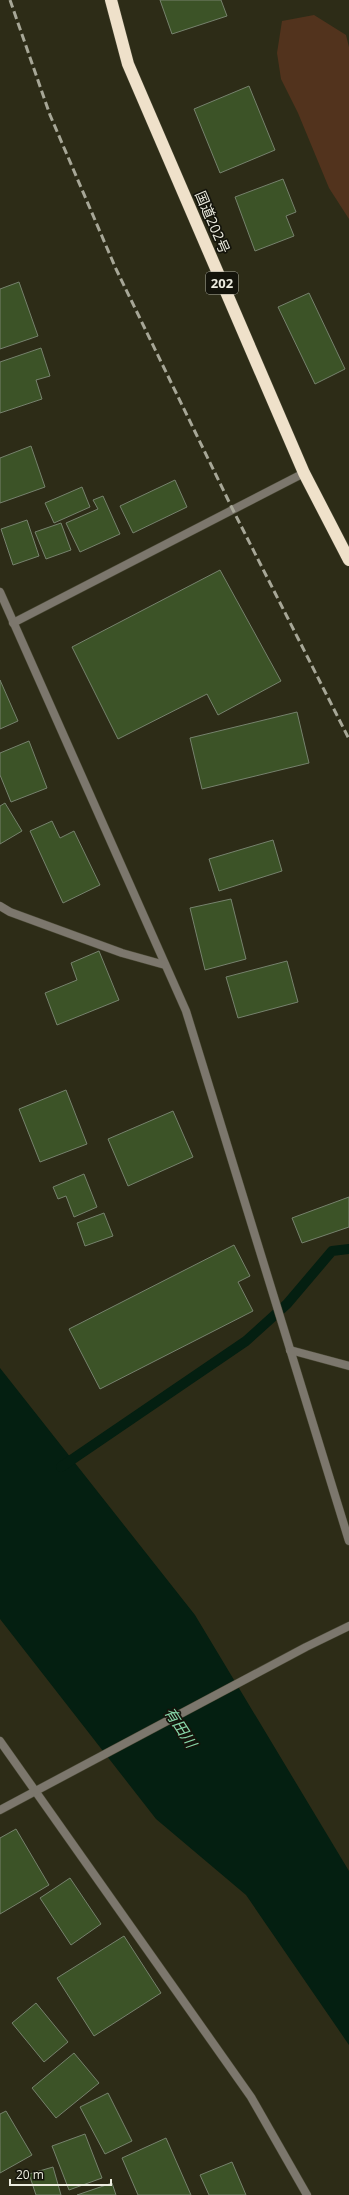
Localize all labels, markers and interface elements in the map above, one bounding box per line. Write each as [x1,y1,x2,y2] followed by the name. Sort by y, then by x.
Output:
[191,188,235,256] street label: 国道202号
[206,272,238,294] road number: 202
[160,1703,203,1753] water label: 有田川
[10,2161,111,2187] scale bar
[16,2166,44,2183] text: 20 m

